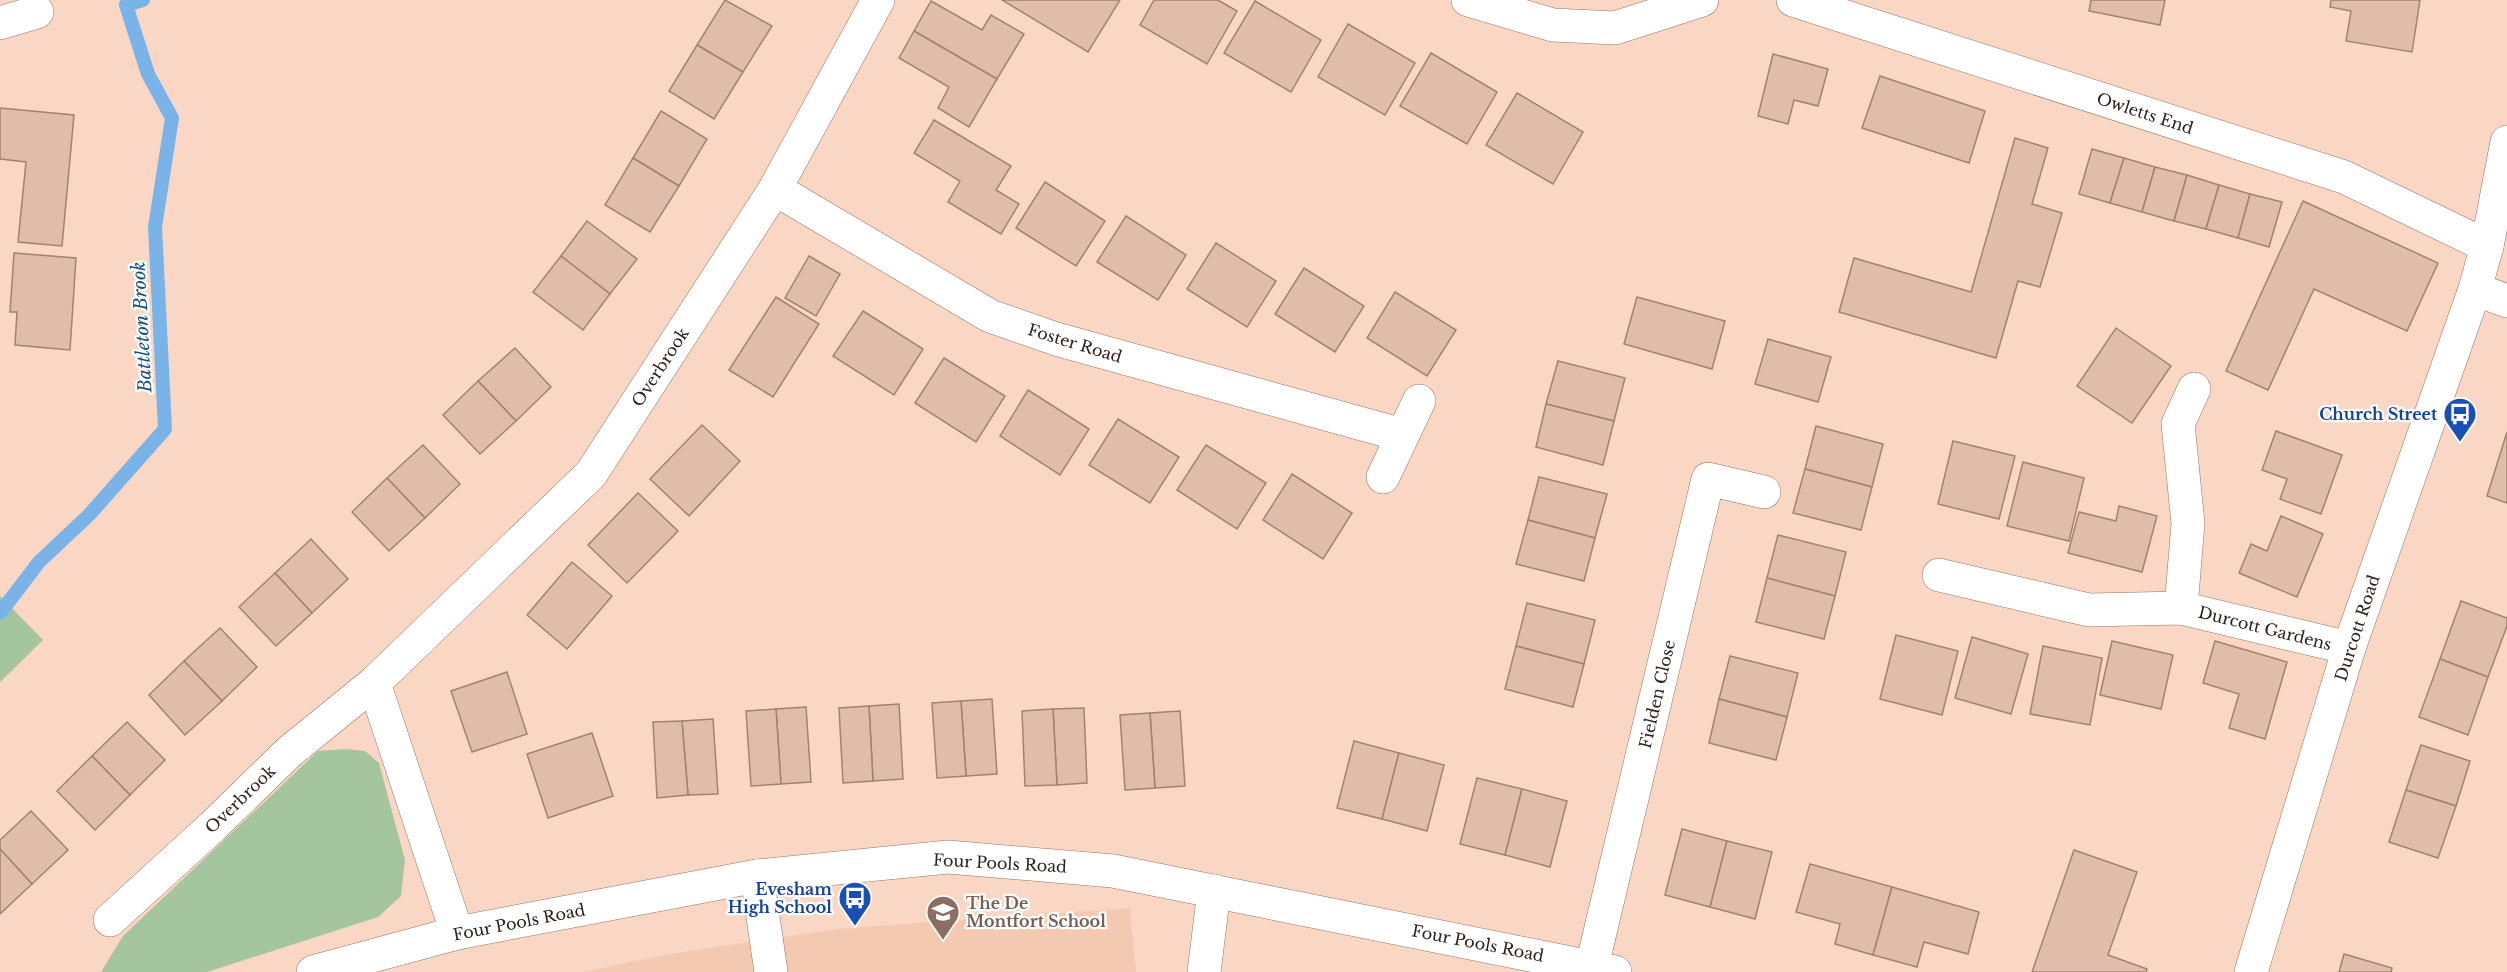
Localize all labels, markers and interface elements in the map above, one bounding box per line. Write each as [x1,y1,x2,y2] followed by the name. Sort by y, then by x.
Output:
[2094,88,2196,138] street label: Owletts End
[128,261,156,394] water label: Battleton Brook
[1026,319,1125,367] street label: Foster Road
[627,324,693,410] street label: Overbrook
[2442,396,2478,443] bus stop icon: Church Street
[2319,404,2438,424] place label: Church Street
[2330,572,2384,684] street label: Durcott Road
[2196,602,2334,654] street label: Durcott Gardens
[1635,638,1679,750] street label: Fielden Close
[201,760,279,837] street label: Overbrook
[932,850,1068,877] street label: Four Pools Road
[728,879,832,917] place label: Evesham High School
[837,880,873,927] bus stop icon: Evesham High School
[966,893,1106,931] place label: The De Montfort School
[925,894,961,941] school or university icon: The De Montfort School
[451,899,587,945] street label: Four Pools Road
[1410,920,1546,966] street label: Four Pools Road

